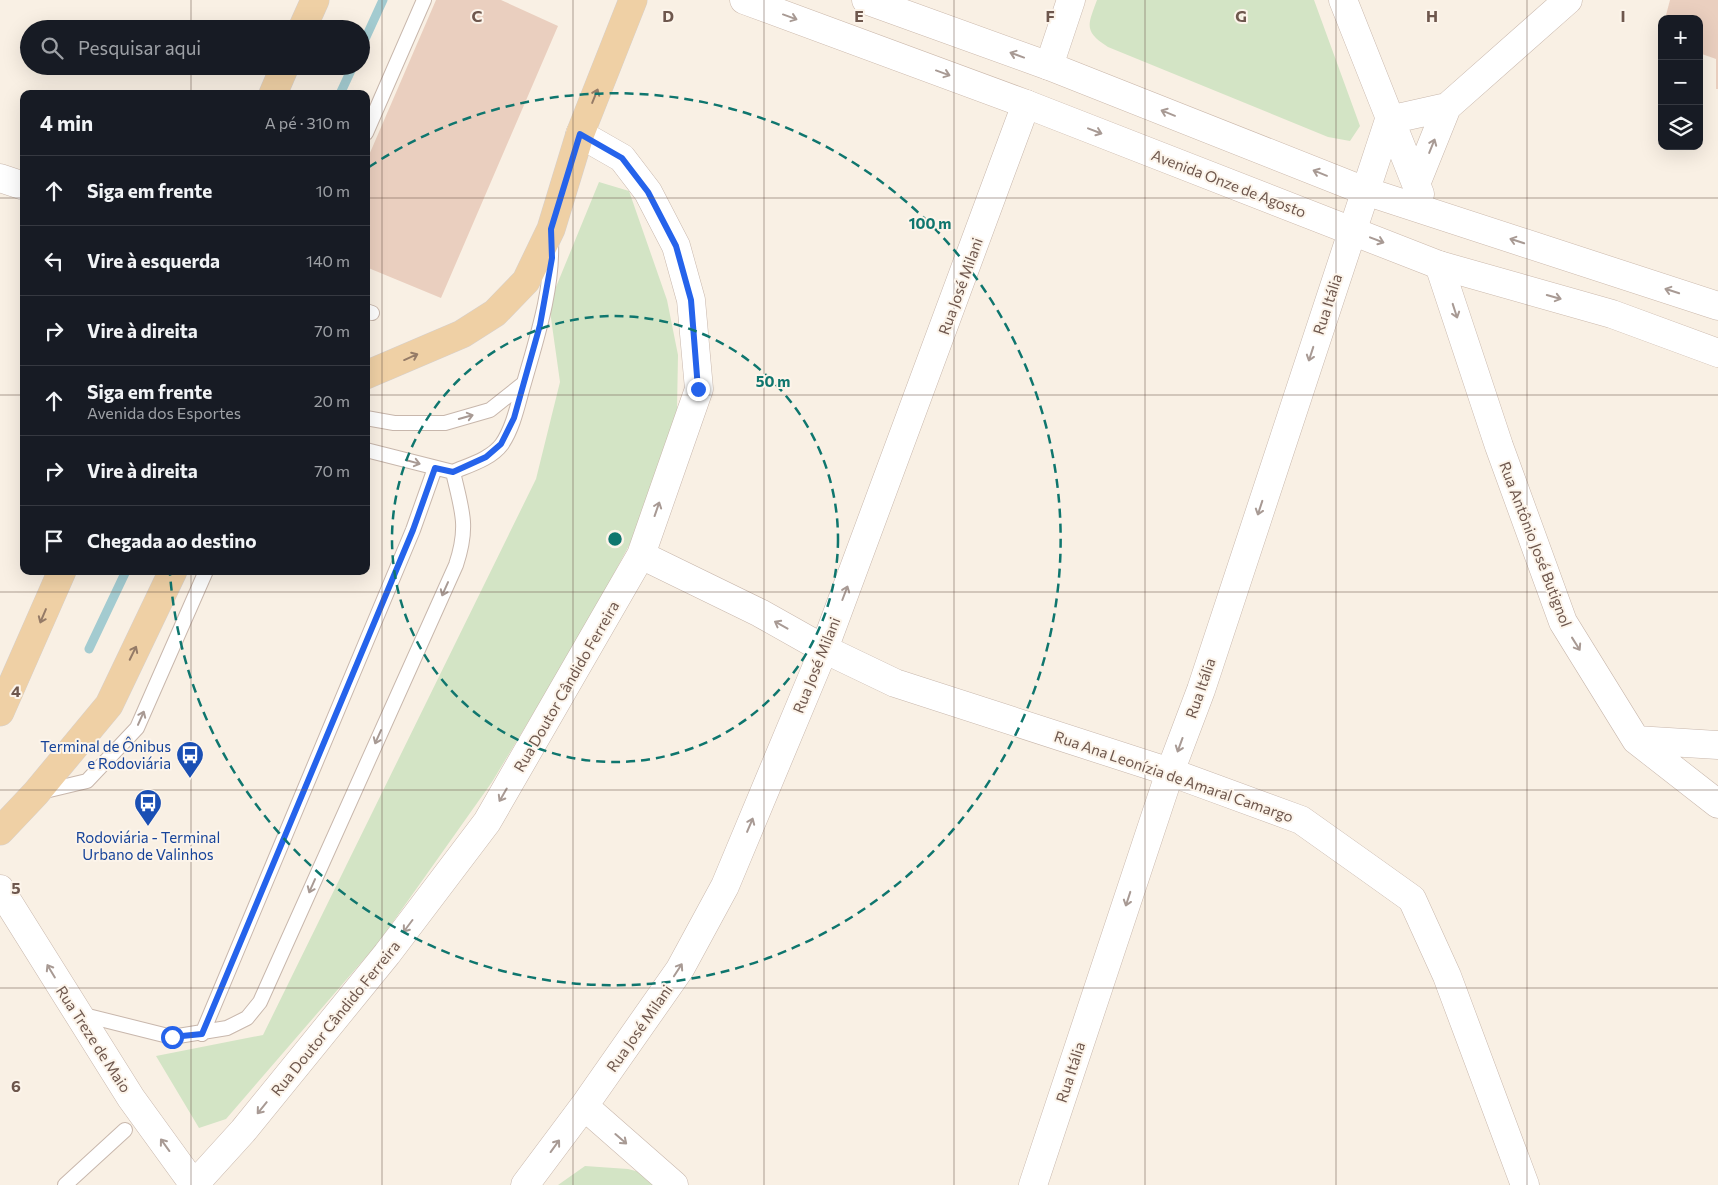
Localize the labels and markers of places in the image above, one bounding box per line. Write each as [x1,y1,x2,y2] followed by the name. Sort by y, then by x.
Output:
[606,530,624,548] centre of rings
[40,736,171,772] place label: Terminal de Ônibus e Rodoviária
[175,740,205,779] bus stop icon: Terminal de Ônibus e Rodoviária
[133,788,163,827] bus stop icon: Rodoviária - Terminal Urbano de Valinhos
[76,828,220,863] place label: Rodoviária - Terminal Urbano de Valinhos

